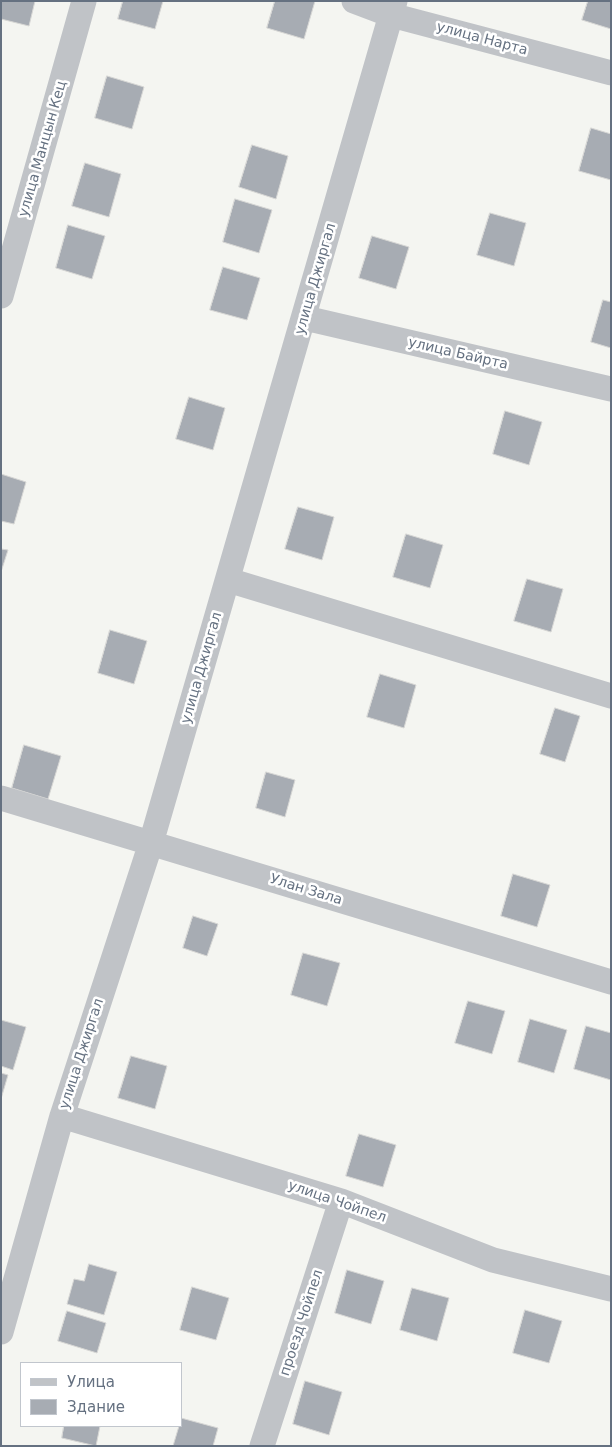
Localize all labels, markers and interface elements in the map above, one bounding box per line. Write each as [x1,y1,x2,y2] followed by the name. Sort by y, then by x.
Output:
[435,19,529,59] street label: улица Нарта
[15,79,71,219] street label: улица Манцын Кец
[292,221,340,337] street label: улица Джиргал
[407,334,509,374] street label: улица Байрта
[178,610,226,726] street label: улица Джиргал
[268,871,344,909] street label: Улан Зала
[56,997,108,1111] street label: улица Джиргал
[286,1177,388,1227] street label: улица Чойпел
[277,1268,327,1378] street label: проезд Чойпел
[20,1362,182,1427] legend
[67,1373,115,1391] text: Улица
[67,1398,125,1416] text: Здание

